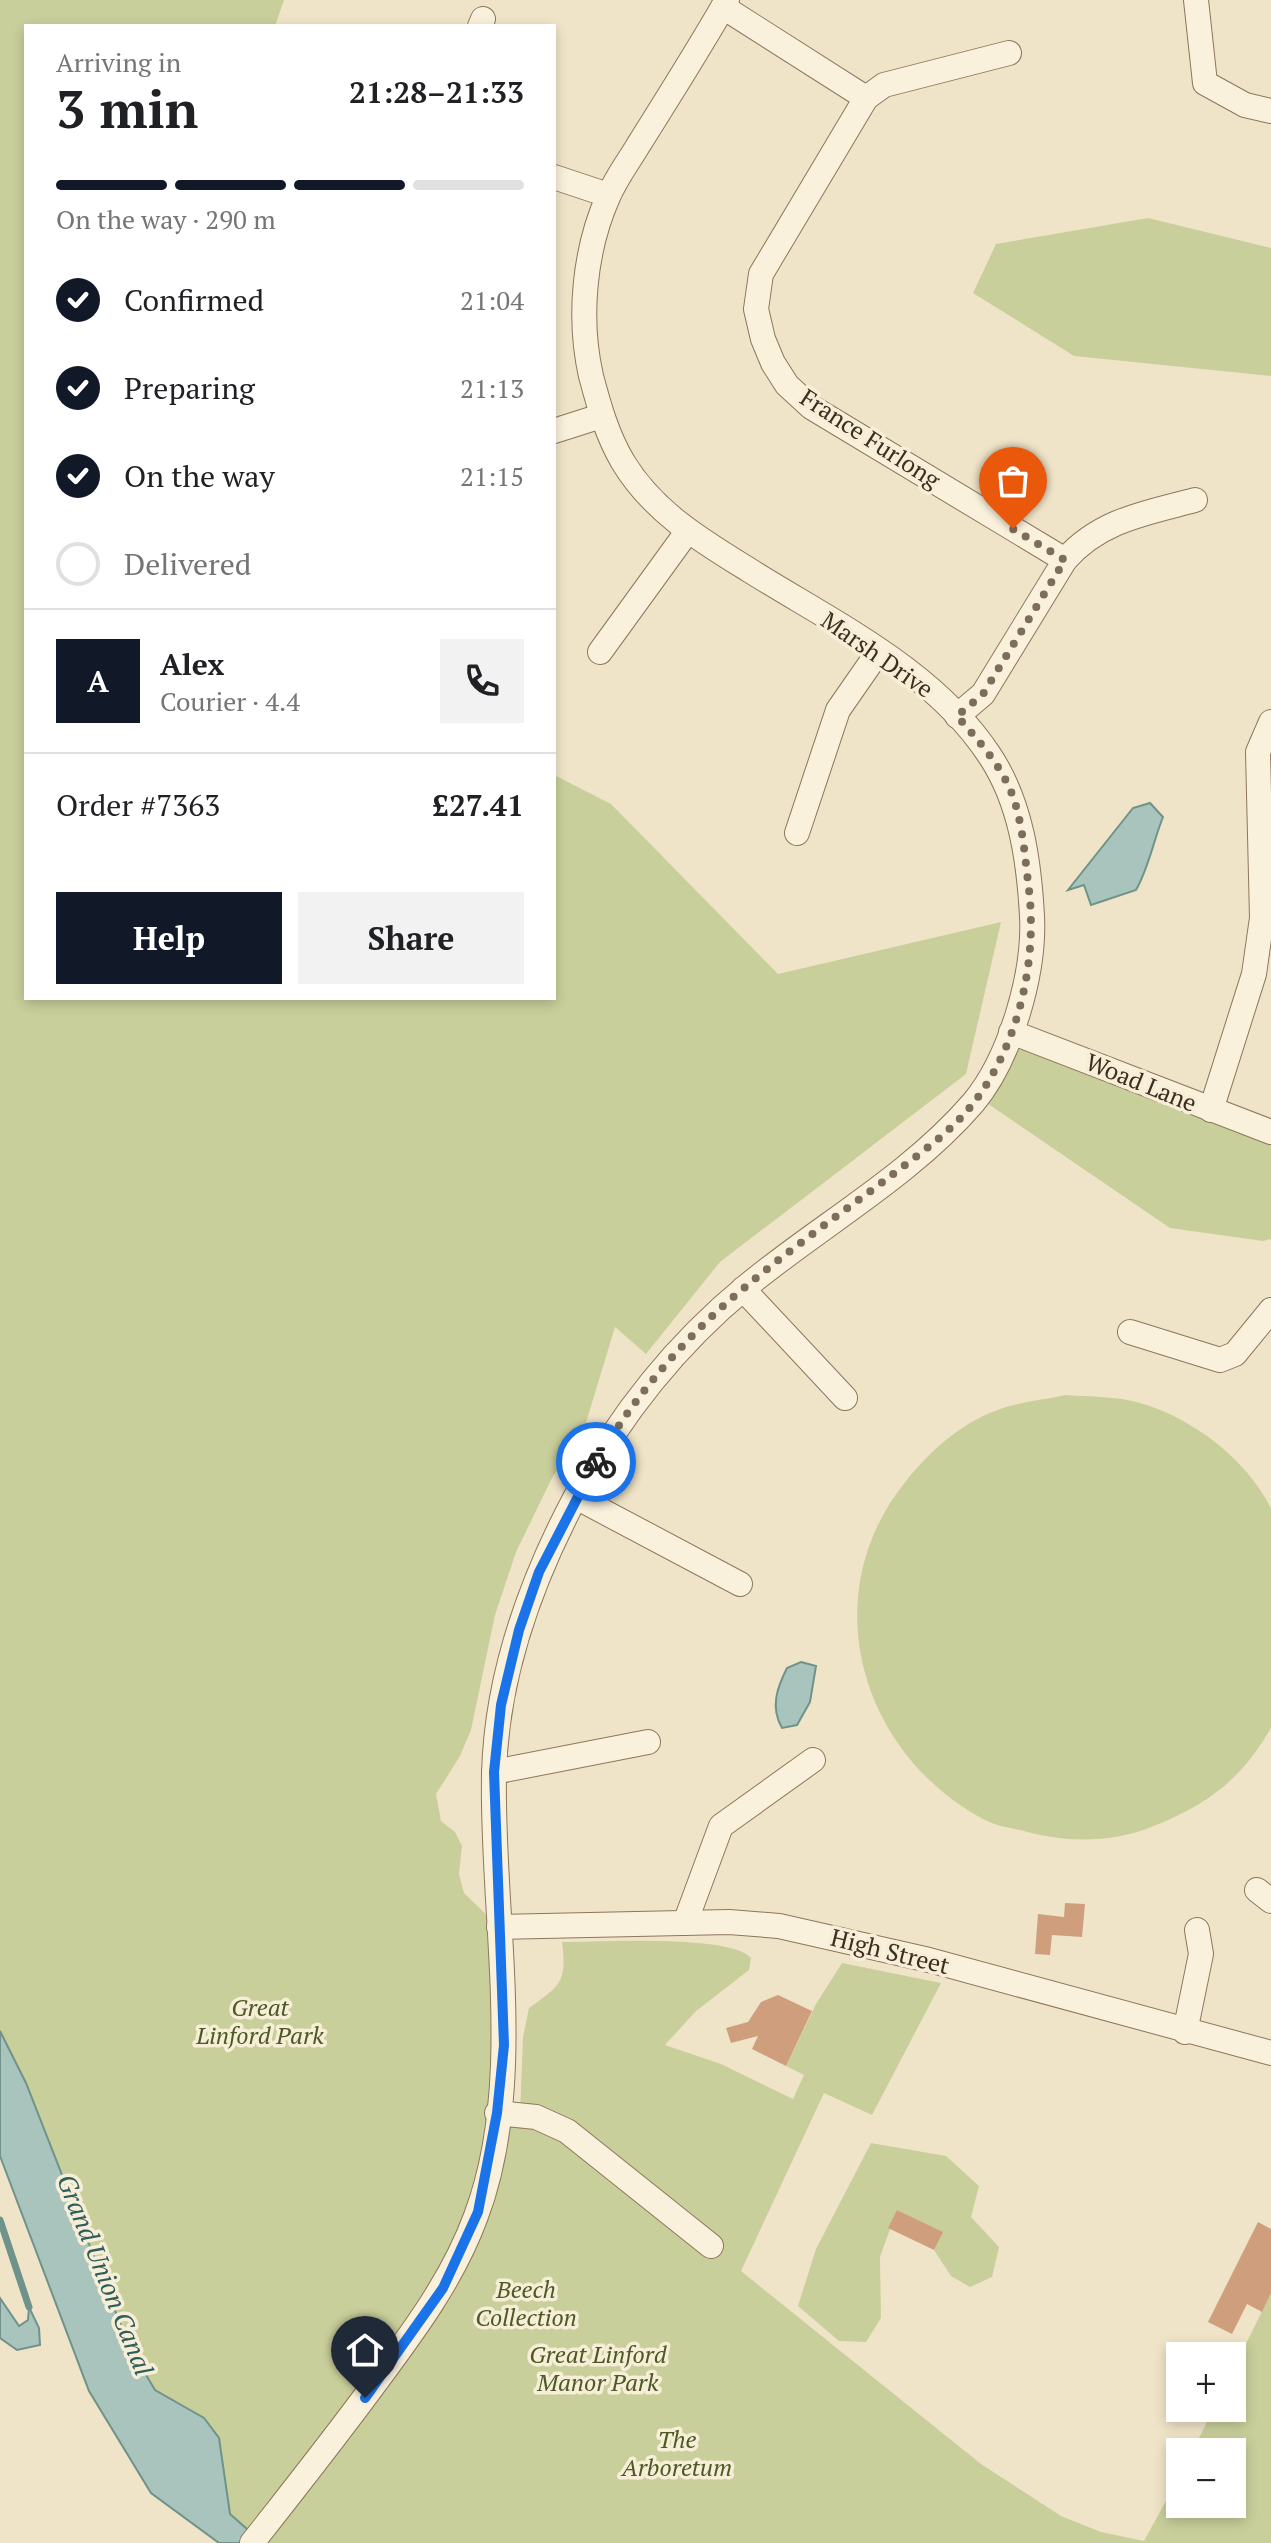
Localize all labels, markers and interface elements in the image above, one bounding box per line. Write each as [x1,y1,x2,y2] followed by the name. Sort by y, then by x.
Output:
[56,45,181,79] text: Arriving in
[349,72,524,112] text: 21:28–21:33
[56,74,198,143] text: 3 min
[56,202,276,236] text: On the way · 290 m
[56,278,100,322] icon: check
[124,280,264,320] text: Confirmed
[460,283,524,317] text: 21:04
[56,366,100,410] icon: check
[124,368,255,408] text: Preparing
[460,371,524,405] text: 21:13
[794,381,947,496] street label: France Furlong
[979,447,1047,529] pin
[56,454,100,498] icon: check
[124,456,275,496] text: On the way
[460,459,524,493] text: 21:15
[991,459,1035,503] icon: bag
[124,544,251,584] text: Delivered
[815,604,940,704] street label: Marsh Drive
[440,639,524,723] button: phone
[160,644,224,684] text: Alex
[87,661,109,701] text: A
[160,684,300,718] text: Courier · 4.4
[56,785,220,825] text: Order #7363
[432,785,524,825] text: £27.41
[56,892,282,984] button: Help
[298,892,524,984] button: Share
[1081,1045,1202,1119] street label: Woad Lane
[556,1422,636,1502] courier
[574,1440,618,1484] icon: bike
[828,1921,953,1981] street label: High Street
[195,1991,324,2051] park label: Great Linford Park
[50,2169,162,2381] water label: Grand Union Canal
[475,2273,577,2333] park label: Beech Collection
[331,2316,399,2398] pin
[343,2328,387,2372] icon: home
[529,2338,668,2398] park label: Great Linford Manor Park
[1166,2342,1246,2518] map controls
[1166,2342,1246,2422] button: +
[620,2423,732,2483] park label: The Arboretum
[1166,2438,1246,2518] button: −

